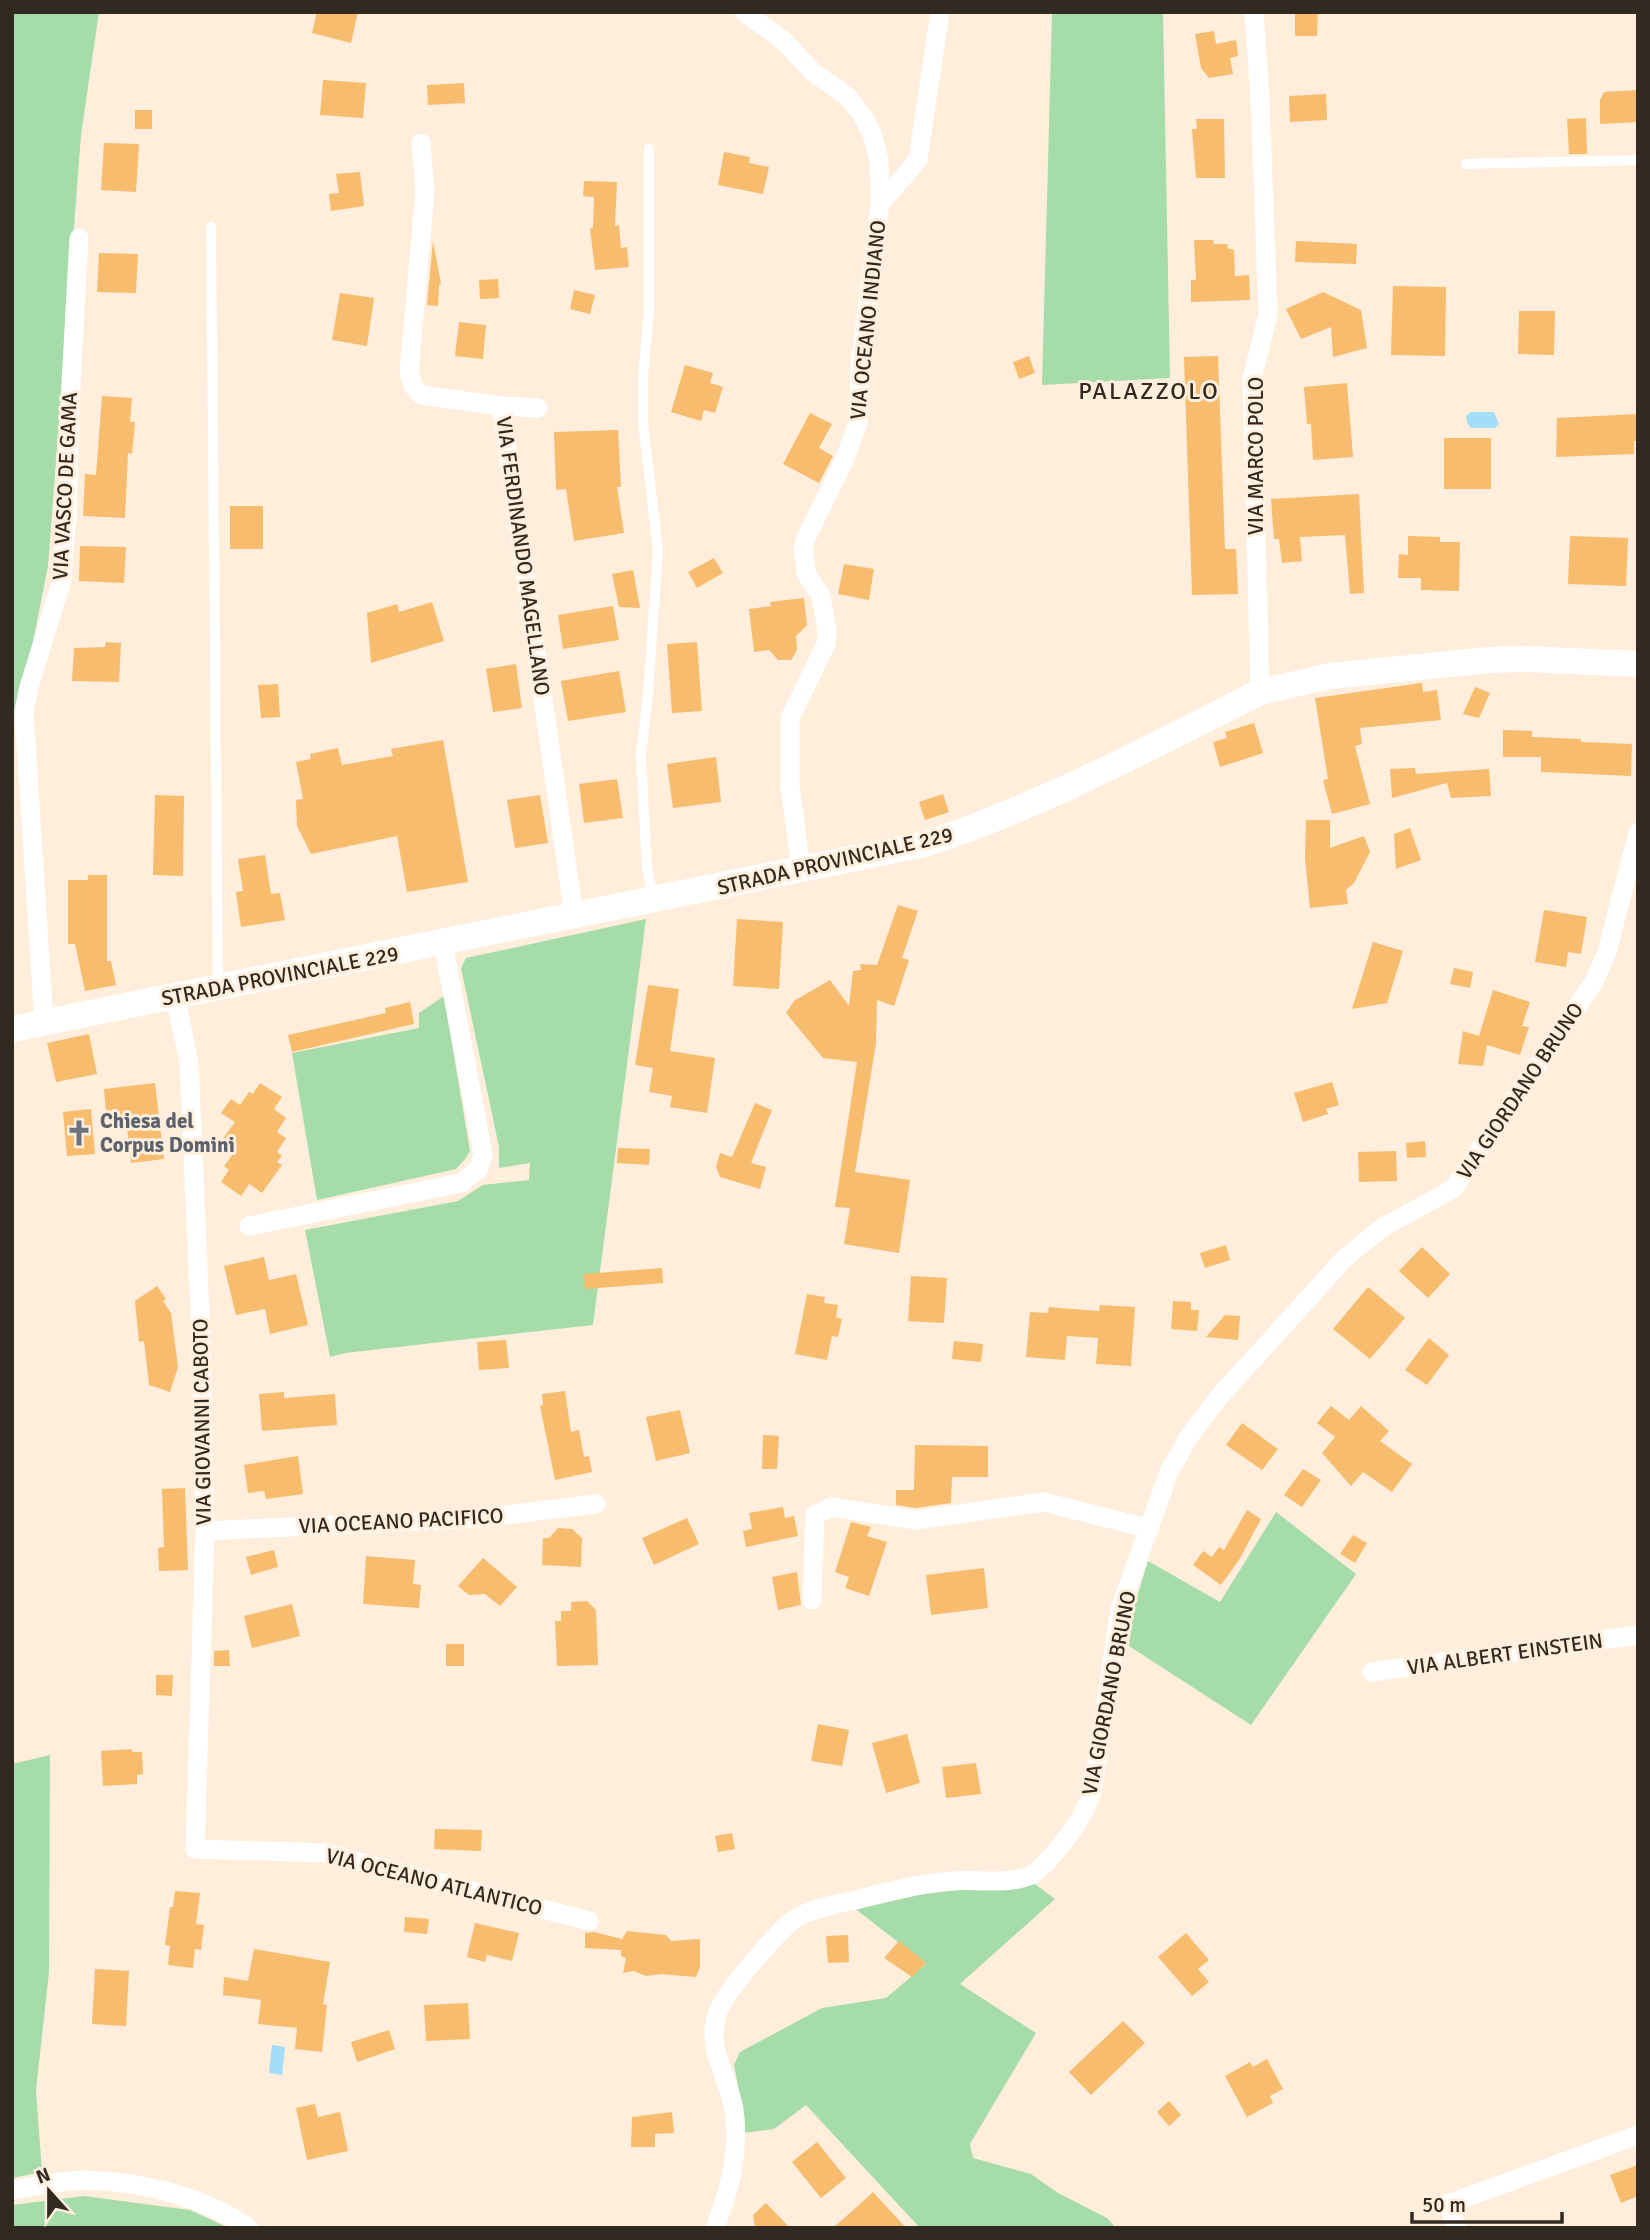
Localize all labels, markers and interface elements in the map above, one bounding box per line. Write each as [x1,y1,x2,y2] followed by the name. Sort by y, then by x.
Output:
[845,219,891,421] street label: VIA OCEANO INDIANO
[1078,376,1220,406] district label: PALAZZOLO
[1243,377,1269,535] street label: VIA MARCO POLO
[47,391,83,581] street label: VIA VASCO DE GAMA
[491,415,555,697] street label: VIA FERDINANDO MAGELLANO
[715,821,955,901] street label: STRADA PROVINCIALE 229
[159,940,401,1012] street label: STRADA PROVINCIALE 229
[1451,998,1589,1184] street label: VIA GIORDANO BRUNO
[100,1108,235,1158] place label: Chiesa del Corpus Domini
[64,1118,94,1148] church icon: Chiesa del Corpus Domini
[187,1318,217,1526] street label: VIA GIOVANNI CABOTO
[298,1503,504,1539] street label: VIA OCEANO PACIFICO
[1076,1589,1142,1797] street label: VIA GIORDANO BRUNO
[1406,1627,1604,1681] street label: VIA ALBERT EINSTEIN
[323,1843,545,1921] street label: VIA OCEANO ATLANTICO
[14,2156,84,2226] north arrow
[33,2162,54,2190] text: N
[1412,2180,1562,2224] scale bar
[1422,2192,1466,2218] text: 50 m

